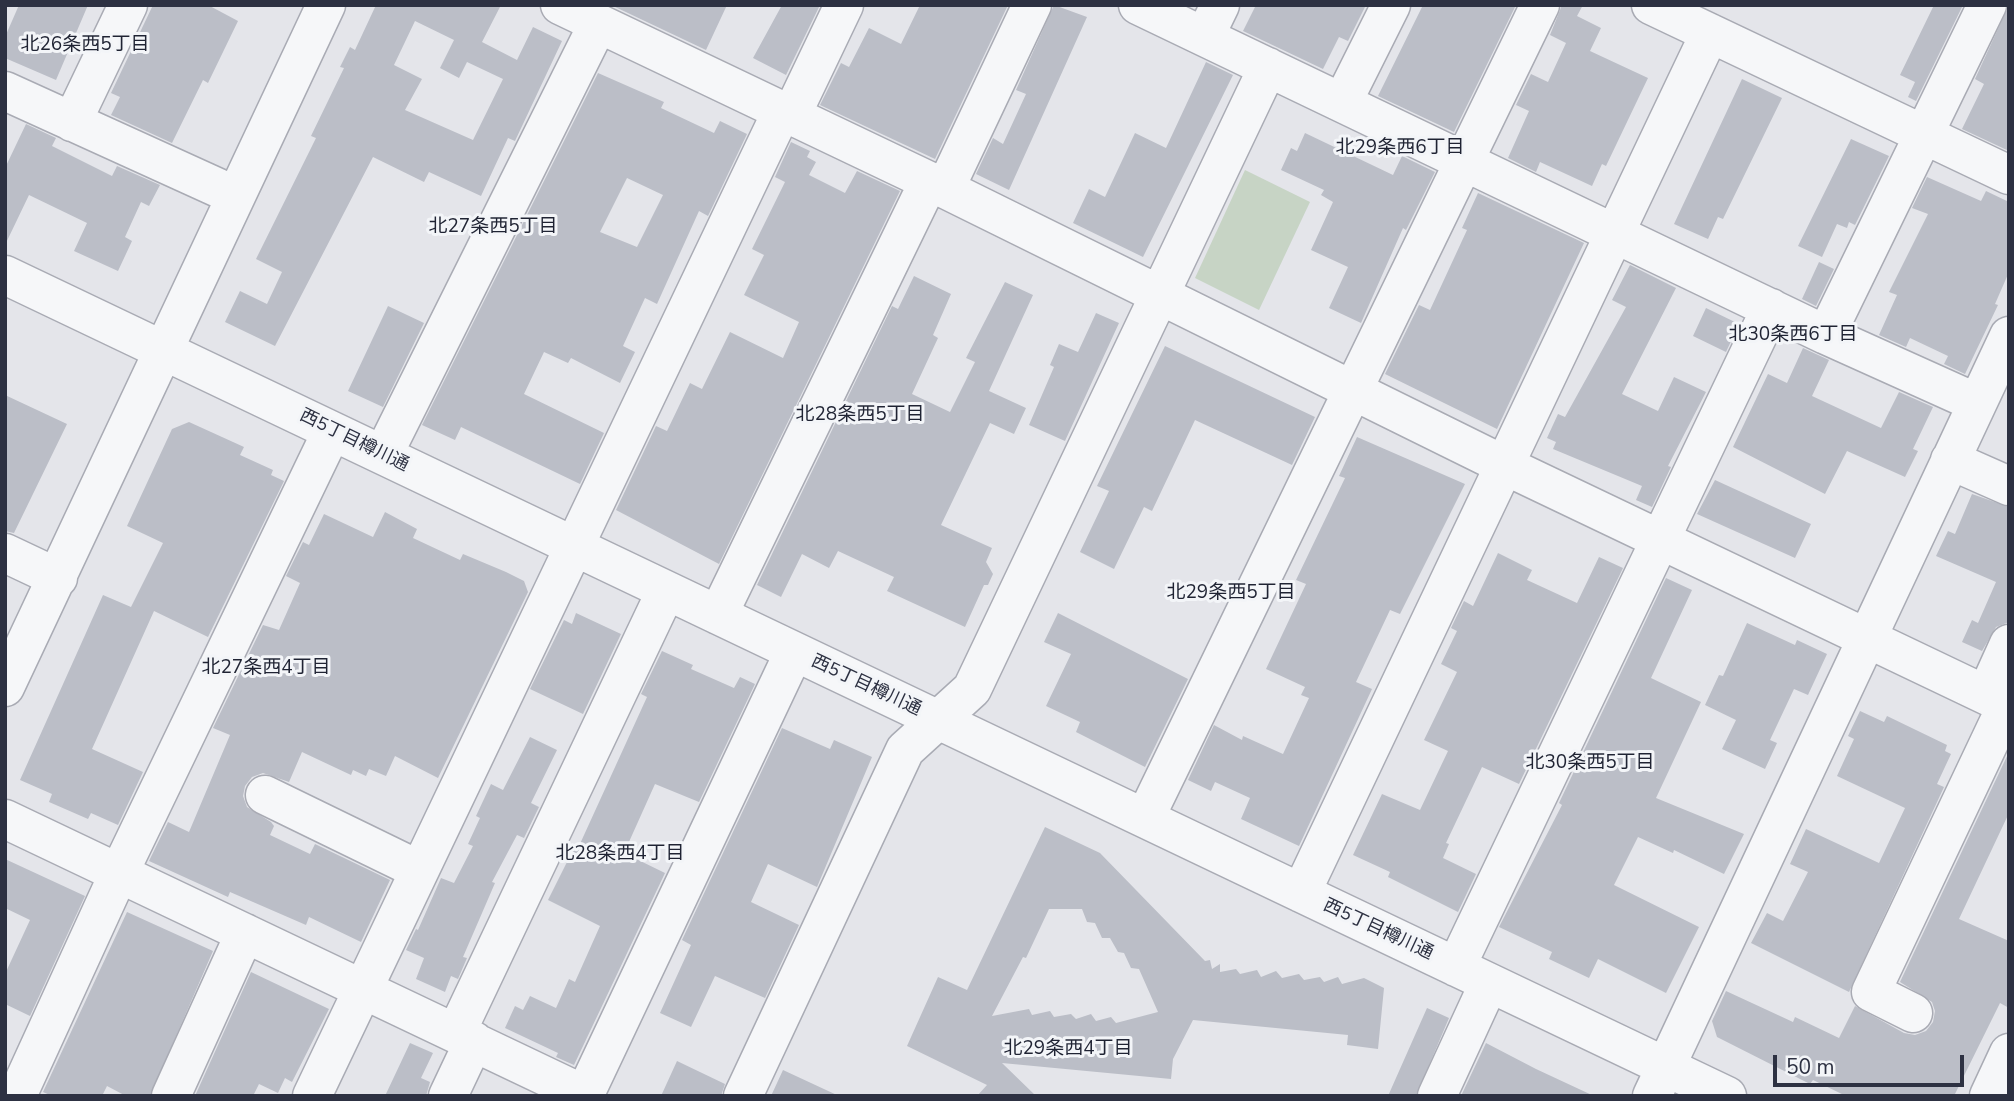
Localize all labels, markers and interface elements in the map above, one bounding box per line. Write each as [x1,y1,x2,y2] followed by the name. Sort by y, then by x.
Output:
[20,34,150,56] district label: 北26条西5丁目
[1335,137,1465,159] district label: 北29条西6丁目
[428,216,558,238] district label: 北27条西5丁目
[1728,324,1858,346] district label: 北30条西6丁目
[795,404,925,426] district label: 北28条西5丁目
[296,405,412,477] street label: 西5丁目樽川通
[1166,582,1296,604] district label: 北29条西5丁目
[808,651,924,721] street label: 西5丁目樽川通
[201,657,331,679] district label: 北27条西4丁目
[1525,752,1655,774] district label: 北30条西5丁目
[555,843,685,865] district label: 北28条西4丁目
[1320,895,1436,965] street label: 西5丁目樽川通
[1003,1038,1133,1060] district label: 北29条西4丁目
[1776,1042,1967,1086] scale bar
[1786,1053,1835,1081] text: 50 m

